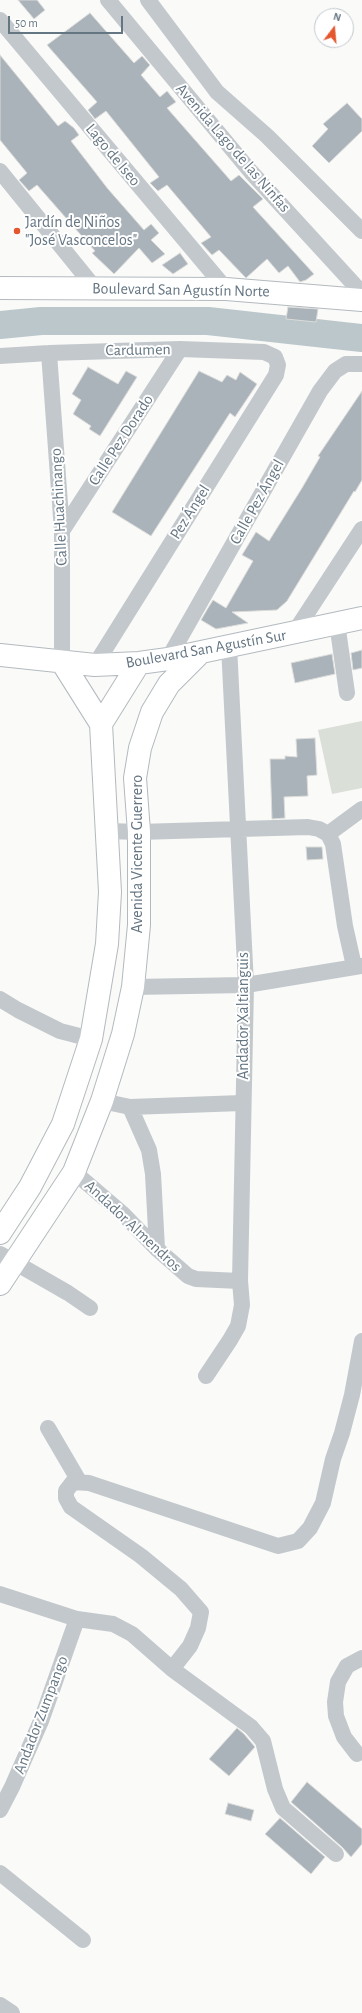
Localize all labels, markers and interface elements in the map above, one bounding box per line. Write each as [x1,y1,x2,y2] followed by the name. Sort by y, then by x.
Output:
[10,8,125,34] scale bar
[314,8,354,48] north arrow
[332,11,342,23] text: N
[15,17,38,29] text: 50 m
[172,80,294,216] street label: Avenida Lago de las Ninfas
[81,120,145,190] street label: Lago de Iseo
[25,212,137,250] place label: Jardín de Niños "José Vasconcelos"
[12,226,22,236] marker: Jardín de Niños "José Vasconcelos"
[92,279,270,301] street label: Boulevard San Agustín Norte
[105,340,171,360] street label: Cardumen
[85,391,157,489] street label: Calle Pez Dorado
[46,448,72,566] street label: Calle Huachinango
[226,456,288,548] street label: Calle Pez Ángel
[166,481,214,543] street label: Pez Ángel
[124,625,288,673] street label: Boulevard San Agustín Sur
[127,775,147,933] street label: Avenida Vicente Guerrero
[233,952,253,1080] street label: Andador Xaltianguis
[81,1176,185,1276] street label: Andador Almendros
[10,1653,72,1777] street label: Andador Zumpango

